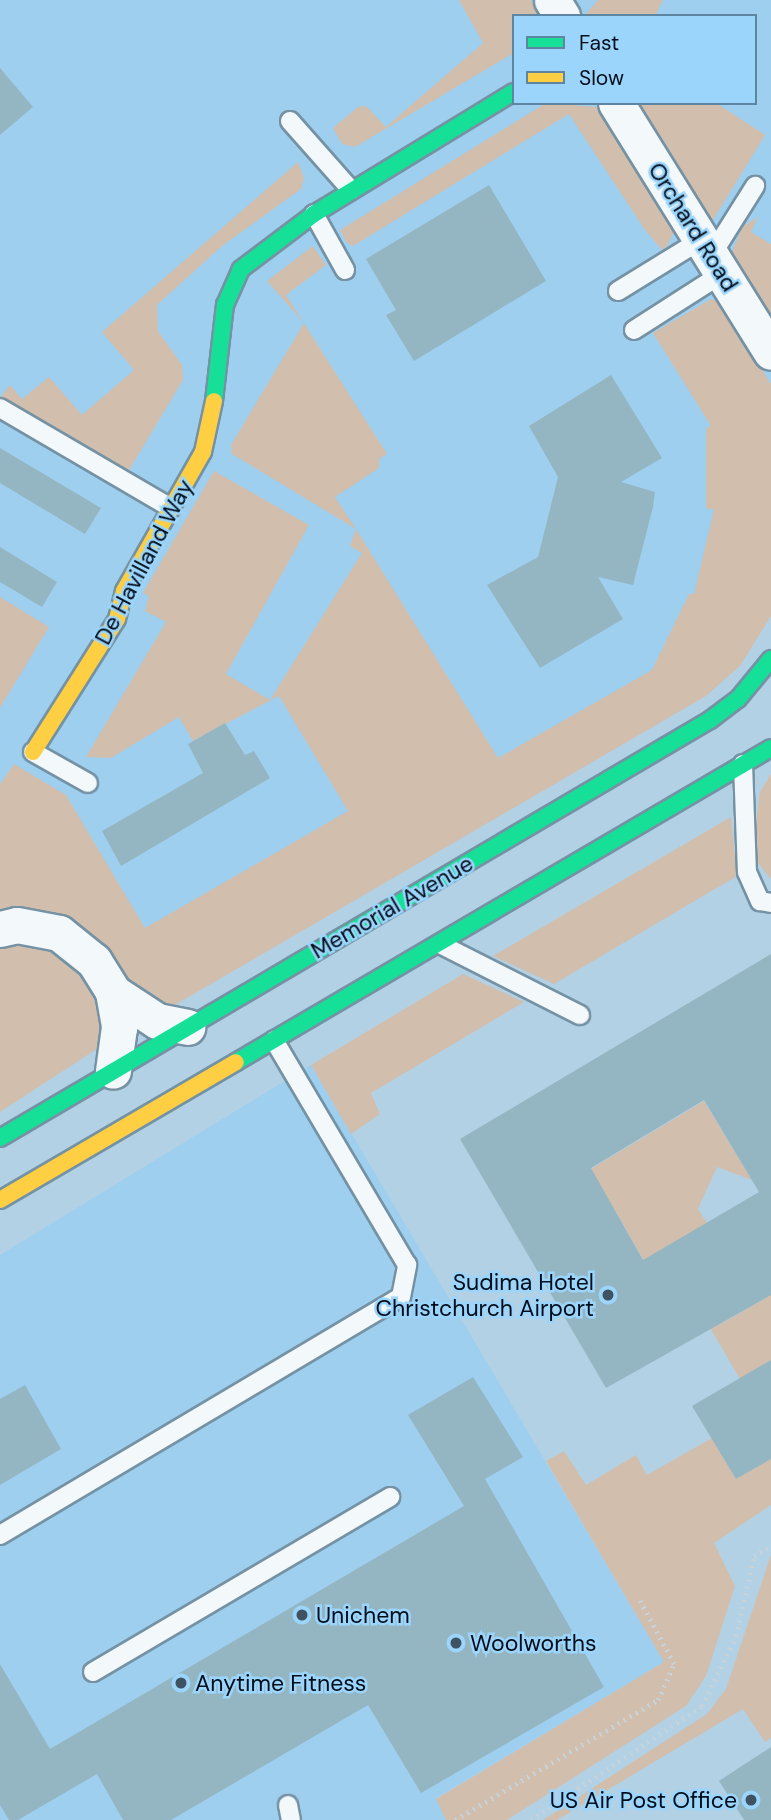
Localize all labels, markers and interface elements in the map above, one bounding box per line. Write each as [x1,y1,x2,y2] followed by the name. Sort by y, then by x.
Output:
[512,14,757,105] legend
[579,29,619,57] text: Fast
[579,64,624,92] text: Slow
[642,157,744,297] street label: Orchard Road
[89,475,199,649] street label: De Havilland Way
[306,849,478,965] street label: Memorial Avenue
[376,1268,594,1322] place label: Sudima Hotel Christchurch Airport
[600,1287,616,1303] marker: Sudima Hotel Christchurch Airport
[316,1601,410,1629] place label: Unichem
[294,1607,310,1623] marker: Unichem
[470,1629,597,1657] place label: Woolworths
[448,1635,464,1651] marker: Woolworths
[195,1669,366,1697] place label: Anytime Fitness
[173,1675,189,1691] marker: Anytime Fitness
[550,1786,737,1814] place label: US Air Post Office
[743,1792,759,1808] marker: US Air Post Office

